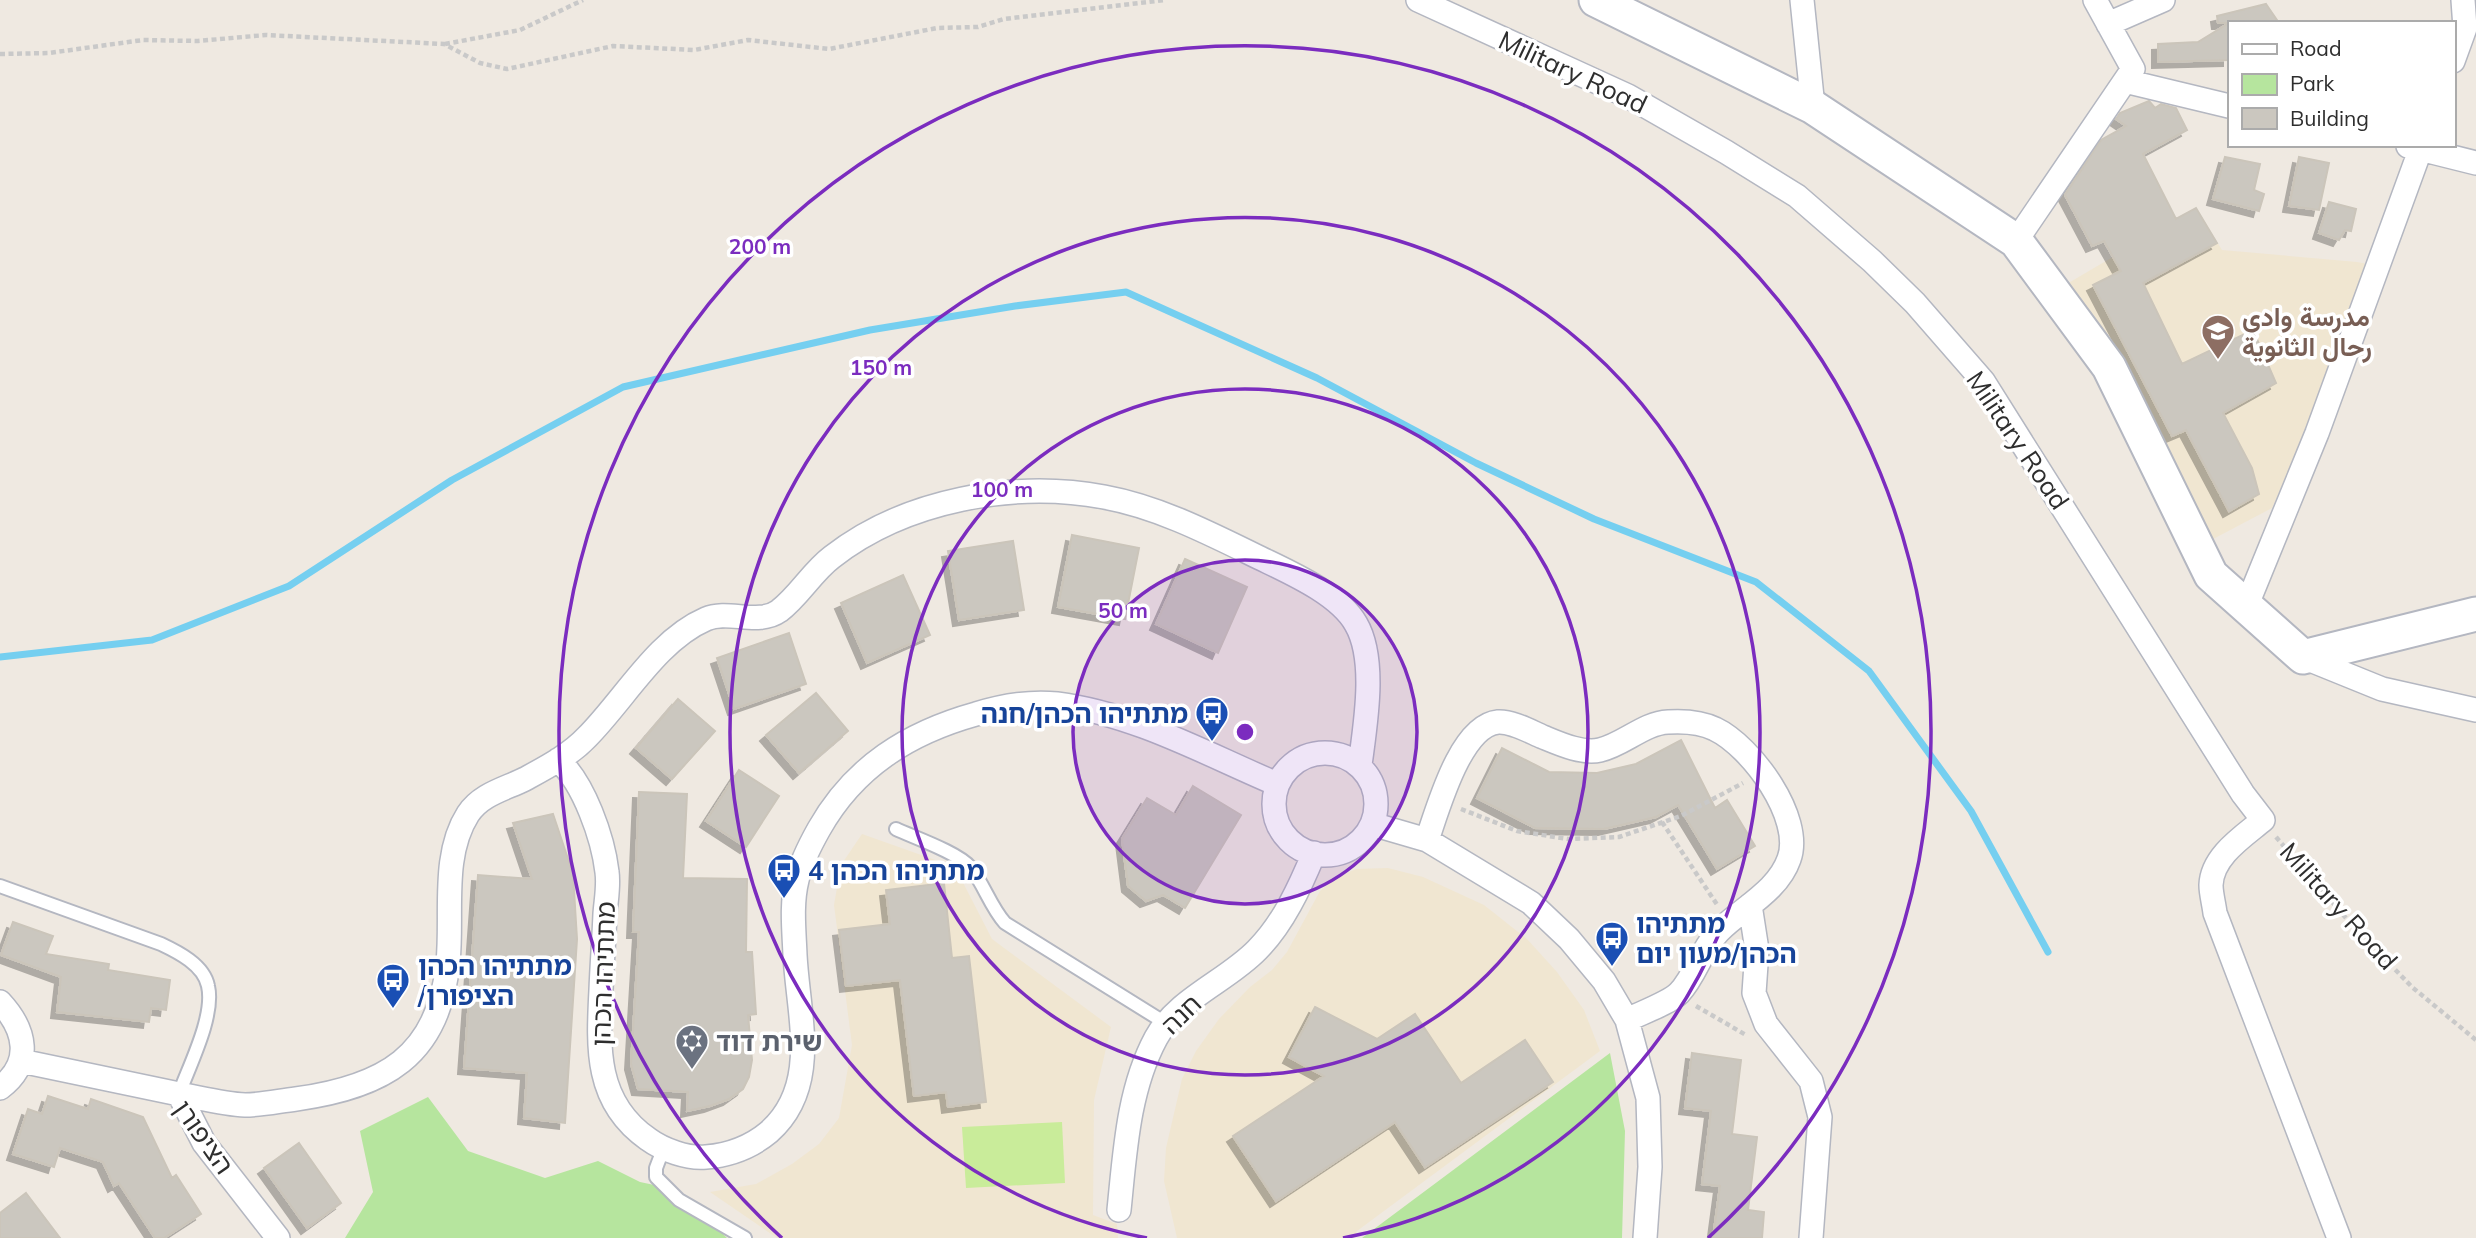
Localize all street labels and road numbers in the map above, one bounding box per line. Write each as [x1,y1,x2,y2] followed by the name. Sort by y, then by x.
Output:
[1493,23,1653,121] street label: Military Road
[1960,364,2076,516] street label: Military Road
[2273,835,2405,977] street label: Military Road
[584,901,622,1047] street label: מתתיהו הכהן
[1154,987,1208,1041] street label: חנה
[167,1094,241,1180] street label: הציפורן

